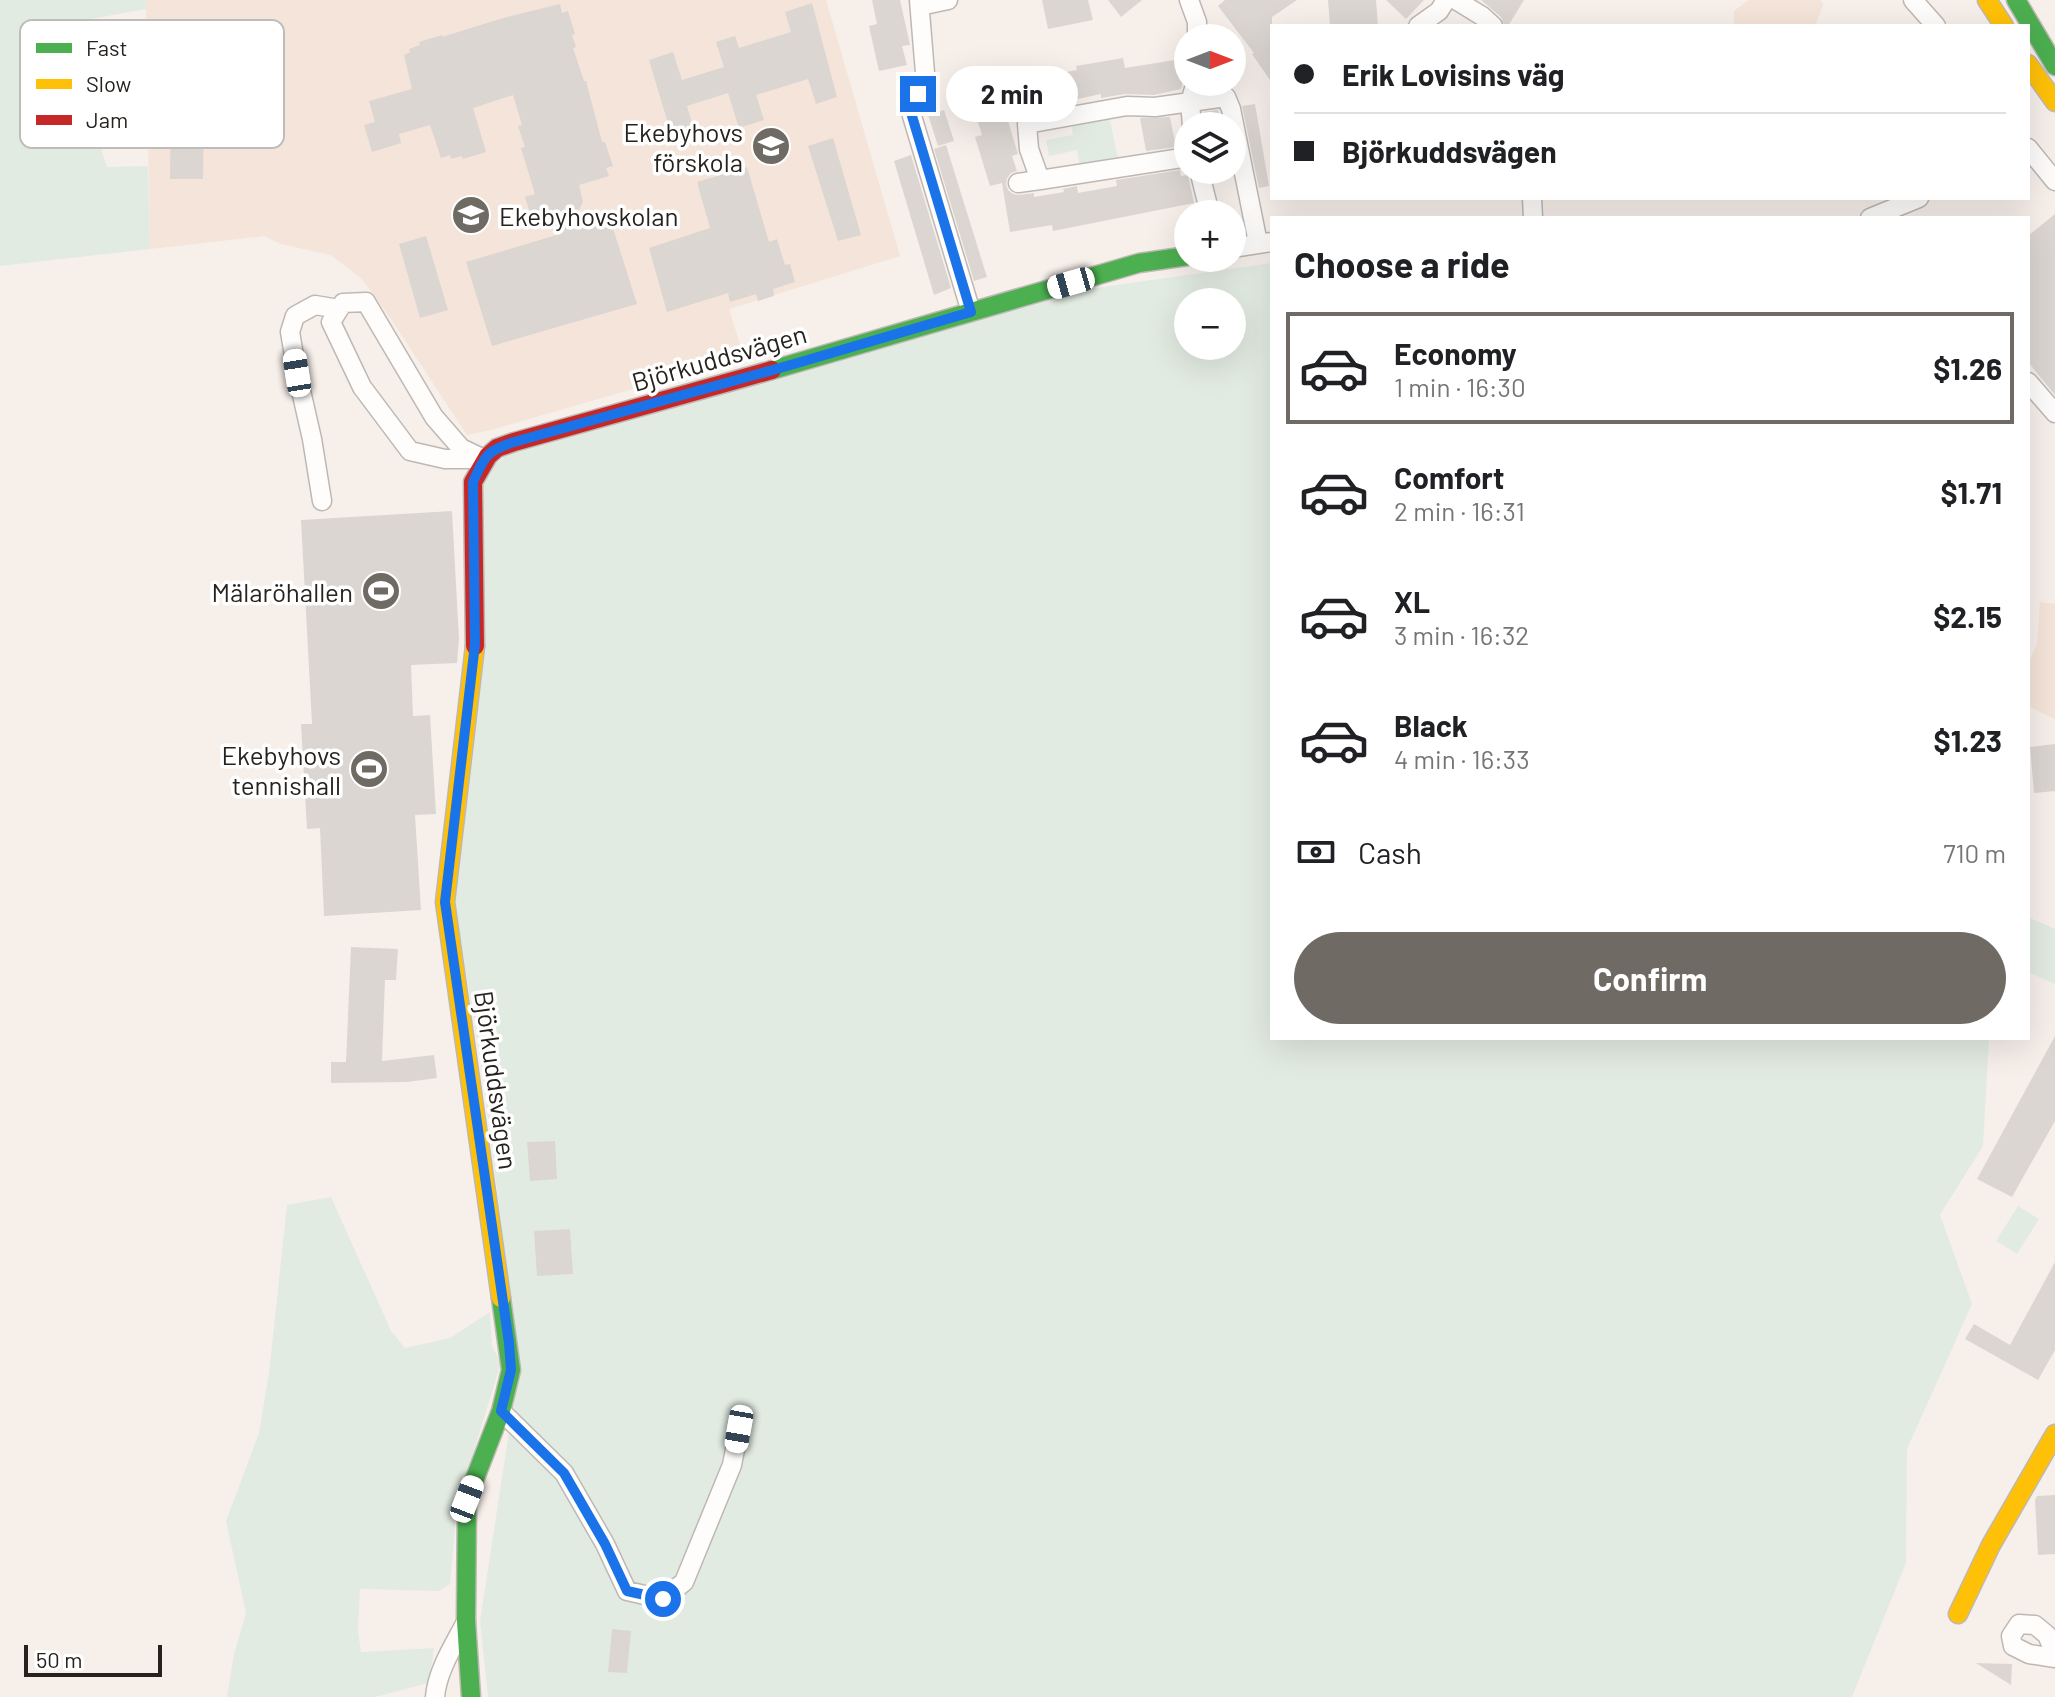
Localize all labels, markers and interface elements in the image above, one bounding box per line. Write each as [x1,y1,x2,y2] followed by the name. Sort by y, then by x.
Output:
[20,20,284,148] legend
[1174,24,1246,96] north arrow
[1174,24,1246,360] map controls
[86,34,128,60] text: Fast
[1342,56,1564,92] text: Erik Lovisins väg
[946,66,1078,122] callout: 2 min
[86,70,131,96] text: Slow
[900,76,936,112] route end
[981,78,1043,109] text: 2 min
[86,106,128,132] text: Jam
[1174,112,1246,184] button: layers
[623,116,743,177] place label: Ekebyhovs förskola
[750,125,792,167] school or university icon: Ekebyhovs förskola
[1342,133,1557,169] text: Björkuddsvägen
[450,194,492,236] school or university icon: Ekebyhovskolan
[499,200,679,231] place label: Ekebyhovskolan
[1174,200,1246,272] button: +
[1294,242,1510,285] text: Choose a ride
[1045,265,1097,301] car
[1174,288,1246,360] button: −
[628,317,810,397] street label: Björkuddsvägen
[1298,332,1370,404] icon: car
[1394,335,1517,371] text: Economy
[281,347,313,399] car
[1933,350,2002,386] text: $1.26
[1394,371,1526,402] text: 1 min · 16:30
[1298,456,1370,528] icon: car
[1394,459,1504,495] text: Comfort
[1940,474,2002,510] text: $1.71
[1394,495,1525,526] text: 2 min · 16:31
[360,570,402,612] sports icon: Mälaröhallen
[211,576,353,607] place label: Mälaröhallen
[1298,580,1370,652] icon: car
[1394,583,1430,619] text: XL
[1933,598,2002,634] text: $2.15
[1394,619,1529,650] text: 3 min · 16:32
[1298,704,1370,776] icon: car
[1394,707,1468,743] text: Black
[1934,722,2002,758] text: $1.23
[221,739,341,800] place label: Ekebyhovs tennishall
[1394,743,1530,774] text: 4 min · 16:33
[348,748,390,790] sports icon: Ekebyhovs tennishall
[1294,830,1338,874] icon: cash
[1358,834,1422,870] text: Cash
[1943,837,2006,868] text: 710 m
[1294,932,2006,1024] button: Confirm
[469,989,525,1171] street label: Björkuddsvägen
[723,1403,755,1455] car
[447,1472,487,1526] car
[645,1581,681,1617] route start
[24,1641,162,1677] scale bar
[36,1646,82,1672] text: 50 m

